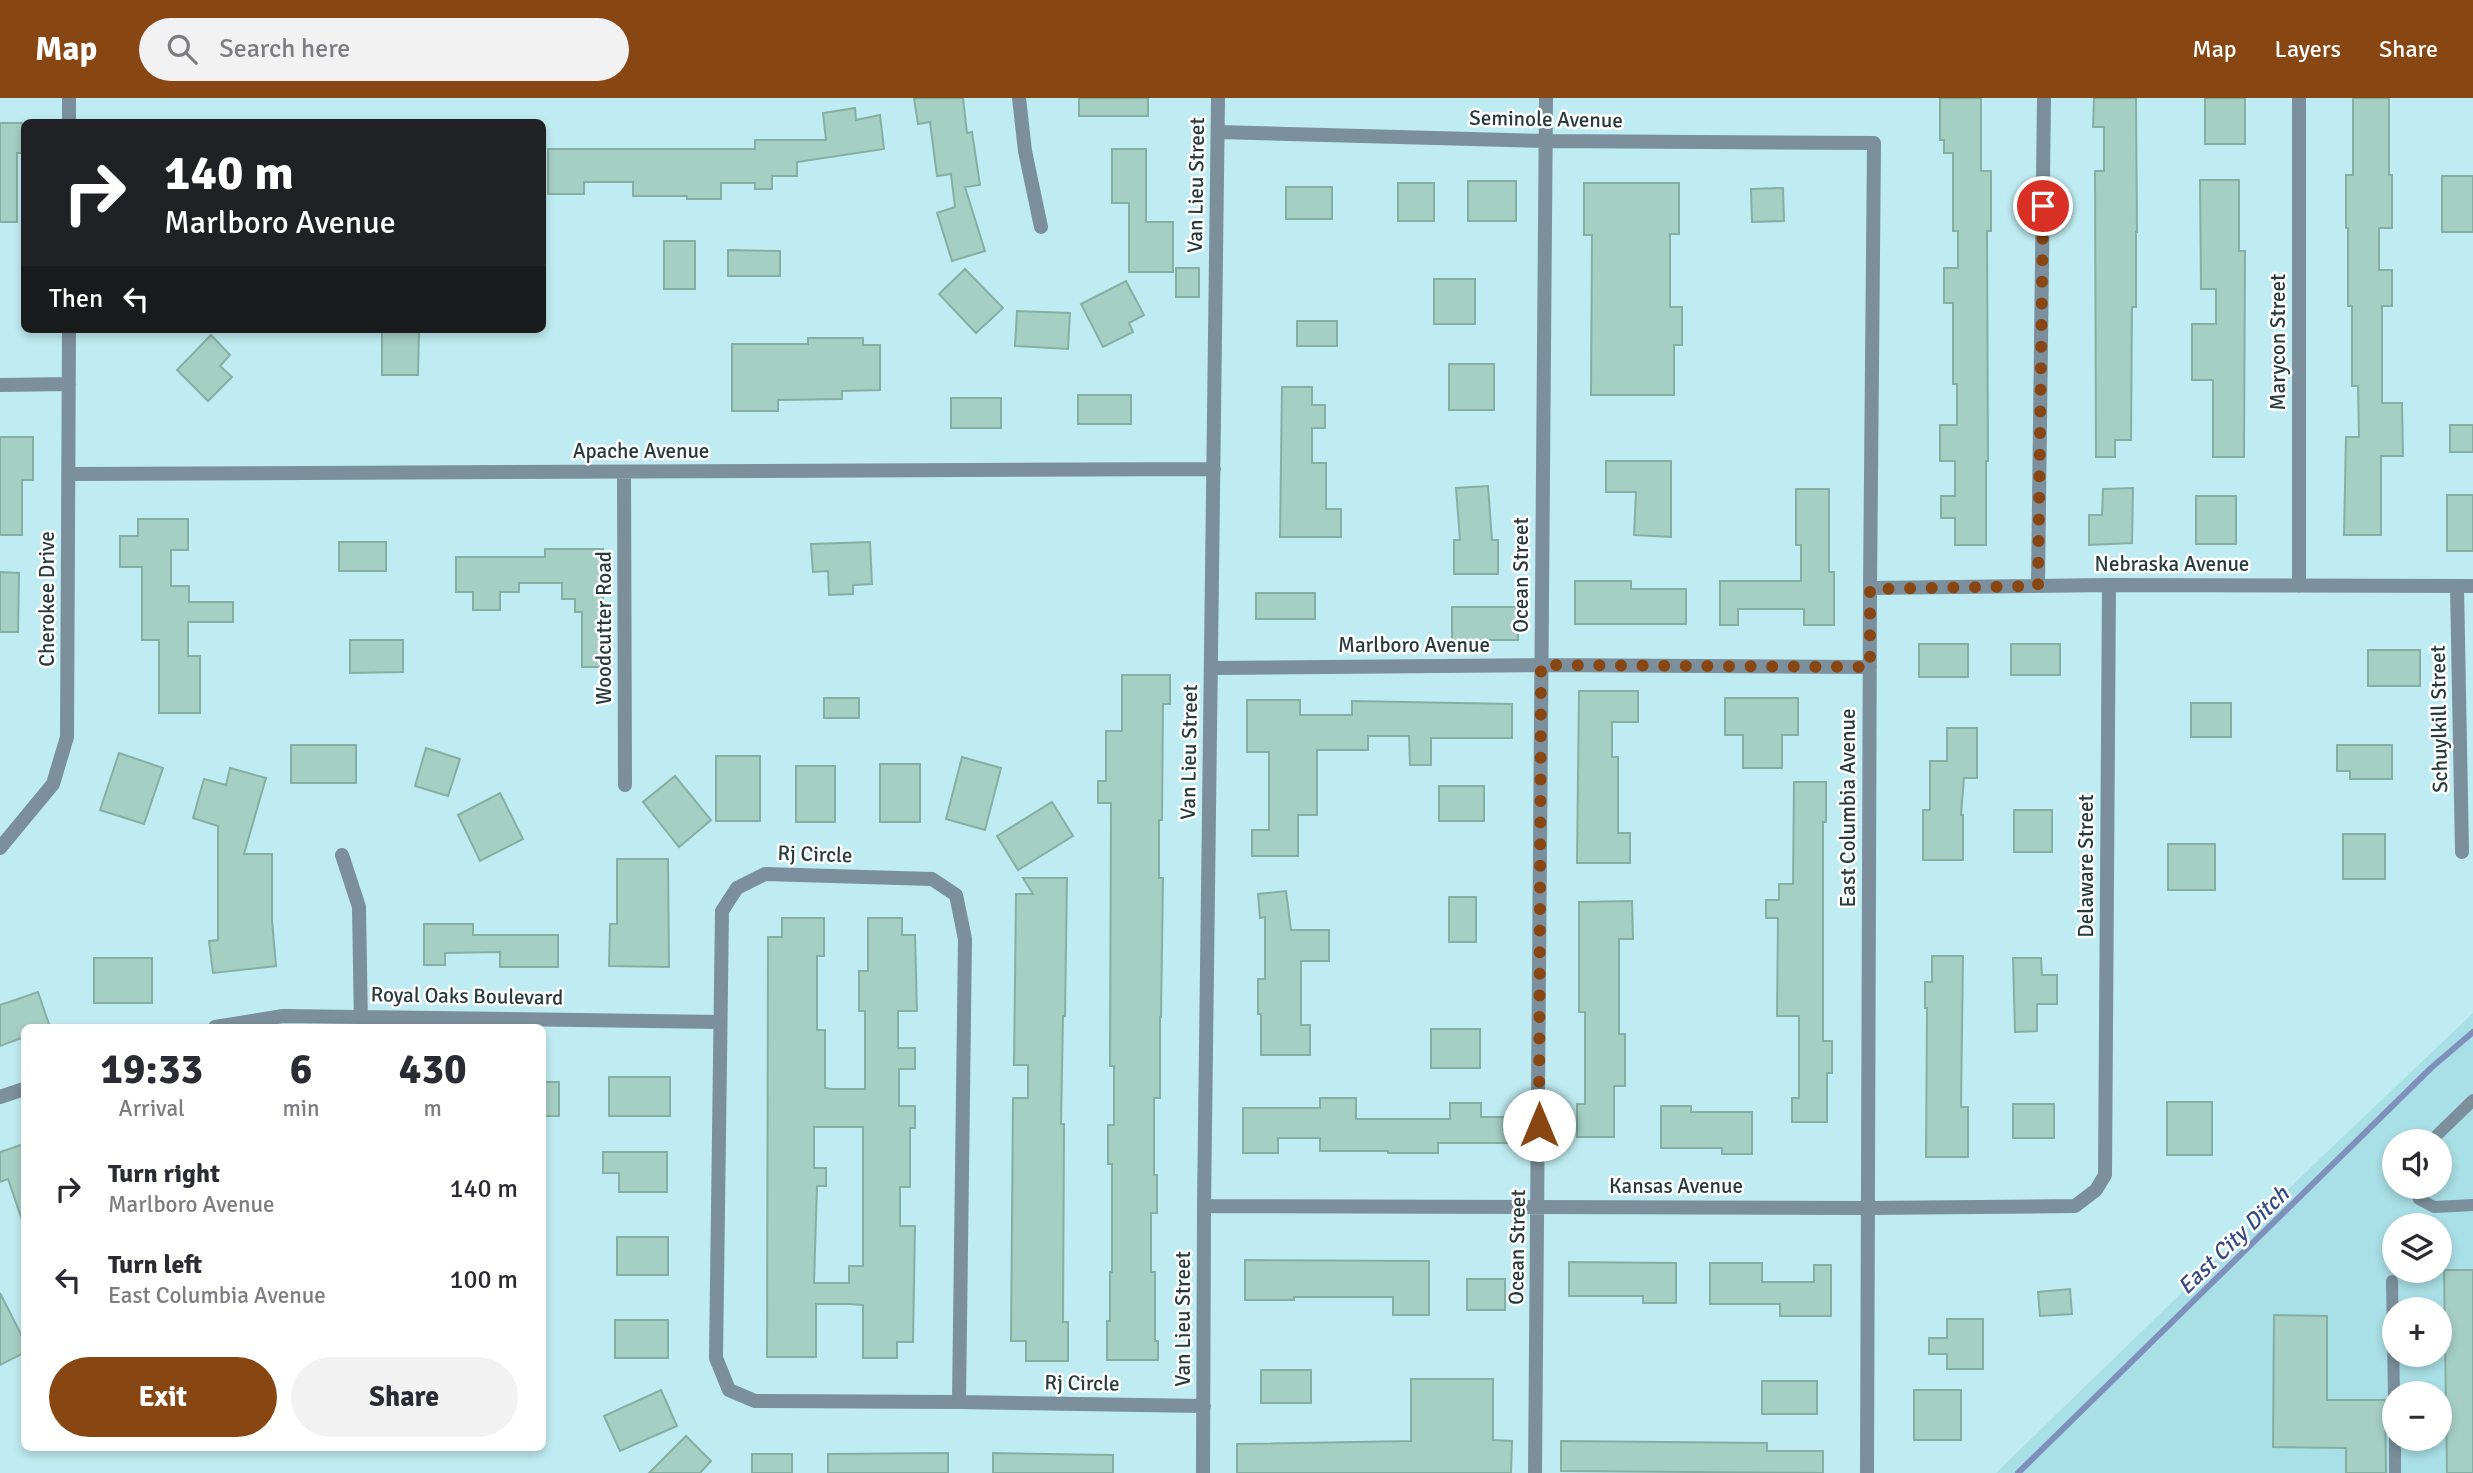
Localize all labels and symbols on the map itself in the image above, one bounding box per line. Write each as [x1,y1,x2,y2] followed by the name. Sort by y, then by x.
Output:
[1469,105,1623,133] street label: Seminole Avenue
[1182,117,1210,253] street label: Van Lieu Street
[2013,176,2073,236] pin
[2265,274,2291,410] street label: Marycon Street
[573,438,709,464] street label: Apache Avenue
[1508,517,1534,633] street label: Ocean Street
[34,531,60,667] street label: Cherokee Drive
[591,551,617,705] street label: Woodcutter Road
[2095,551,2249,577] street label: Nebraska Avenue
[1338,632,1490,658] street label: Marlboro Avenue
[2425,645,2453,793] street label: Schuylkill Street
[1175,684,1203,820] street label: Van Lieu Street
[1835,709,1861,907] street label: East Columbia Avenue
[2073,794,2099,938] street label: Delaware Street
[777,840,853,868] street label: Rj Circle
[370,981,564,1011] street label: Royal Oaks Boulevard
[1502,1088,1576,1162] position arrow
[1609,1173,1743,1199] street label: Kansas Avenue
[2172,1179,2296,1301] water label: East City Ditch
[1503,1189,1531,1305] street label: Ocean Street
[1170,1251,1196,1387] street label: Van Lieu Street
[1044,1369,1120,1397] street label: Rj Circle

